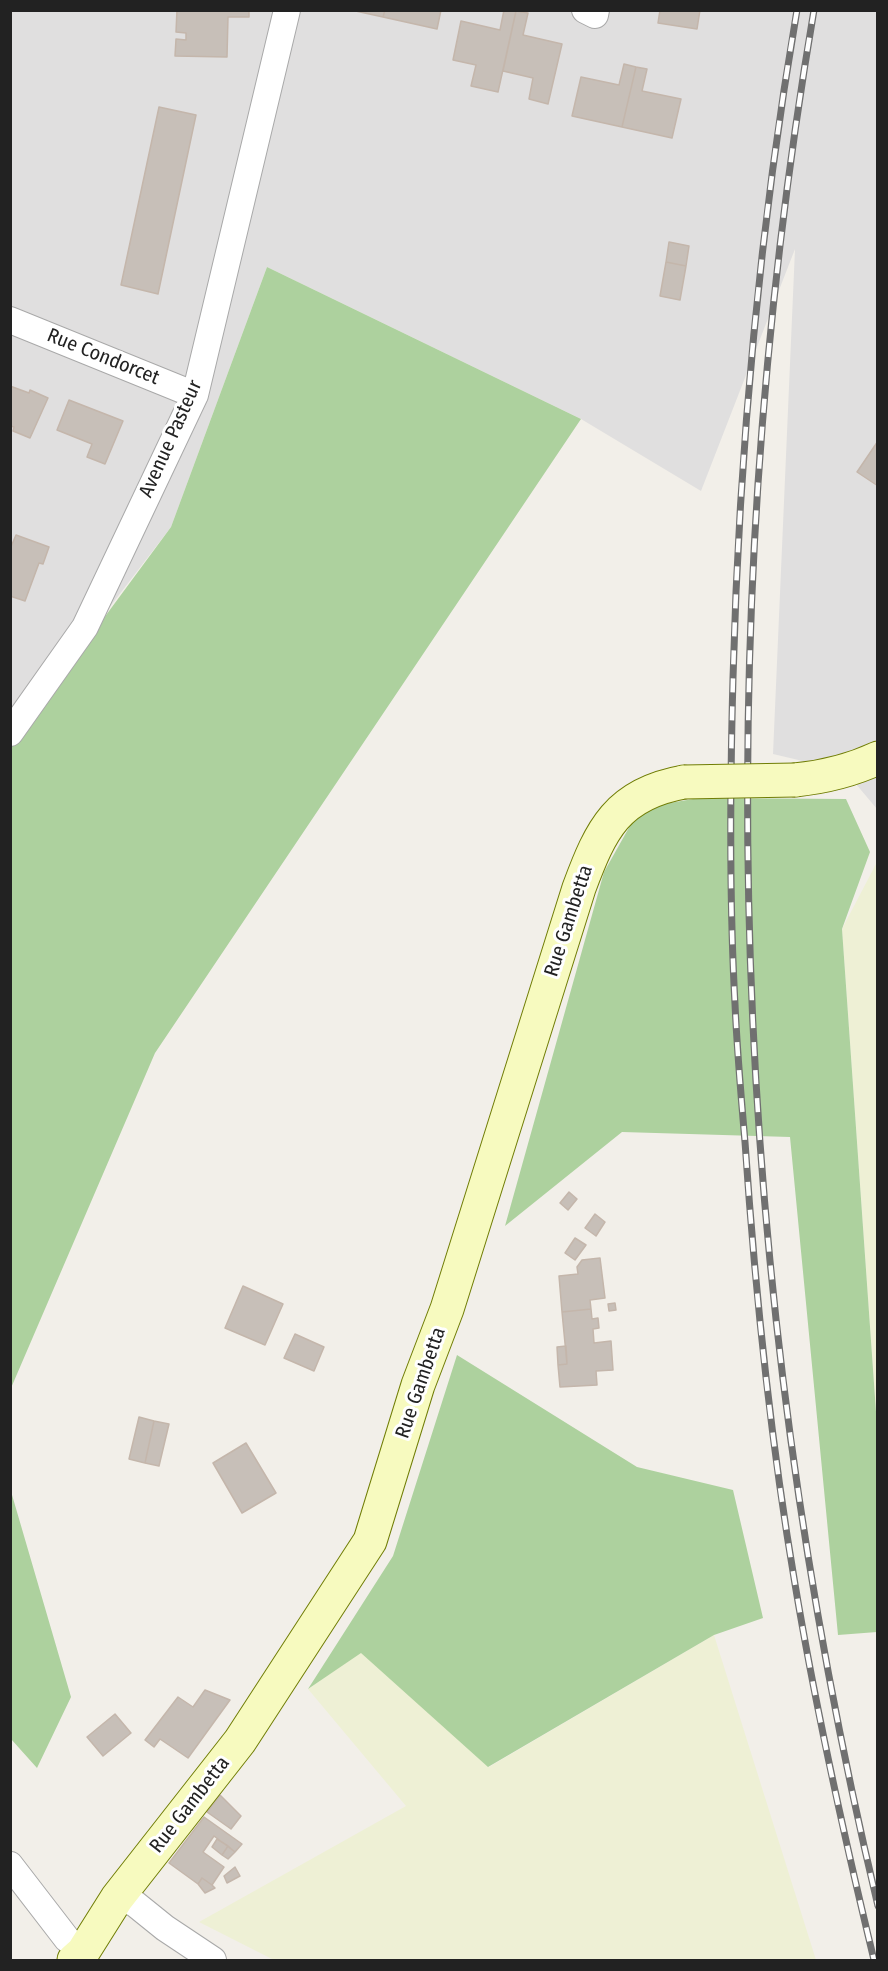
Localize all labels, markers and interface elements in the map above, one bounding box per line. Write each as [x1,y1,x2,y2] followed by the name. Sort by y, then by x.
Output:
[43,324,163,390] street label: Rue Condorcet
[134,377,208,501] street label: Avenue Pasteur
[540,862,598,980] street label: Rue Gambetta
[391,1324,451,1442] street label: Rue Gambetta
[145,1752,235,1858] street label: Rue Gambetta

